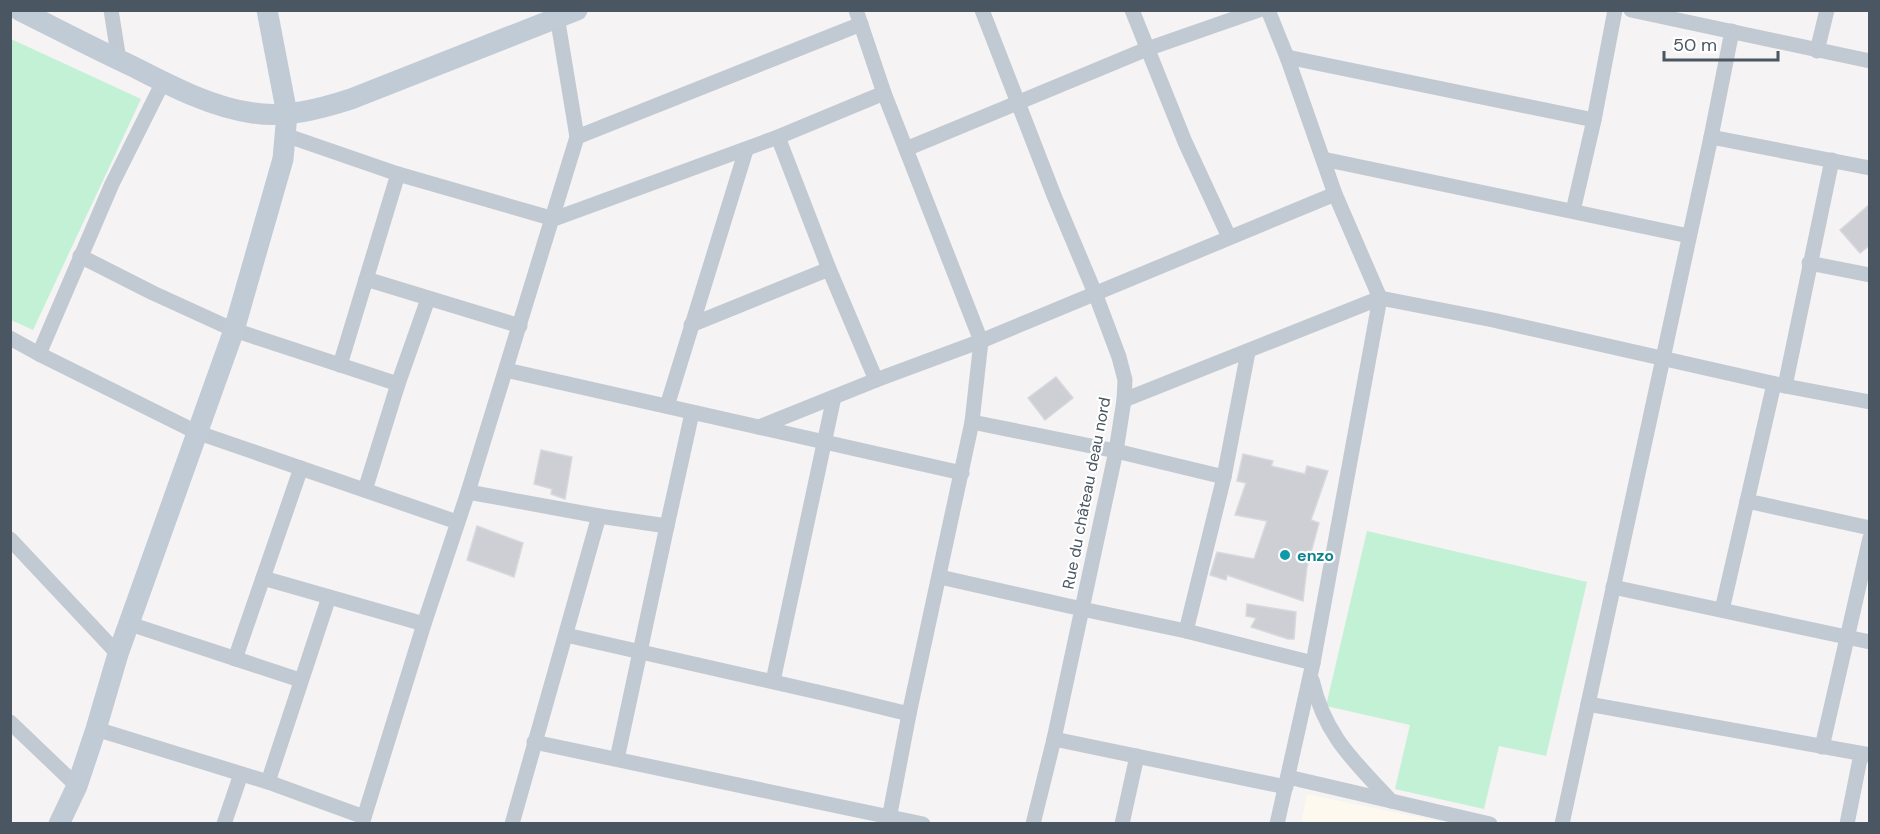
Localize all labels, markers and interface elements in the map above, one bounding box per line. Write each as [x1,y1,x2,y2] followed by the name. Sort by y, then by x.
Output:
[1664,24,1778,62] scale bar
[1673,33,1717,57] text: 50 m
[1058,395,1115,591] street label: Rue du château deau nord
[1297,545,1334,566] place label: enzo
[1278,548,1292,562] marker: enzo

